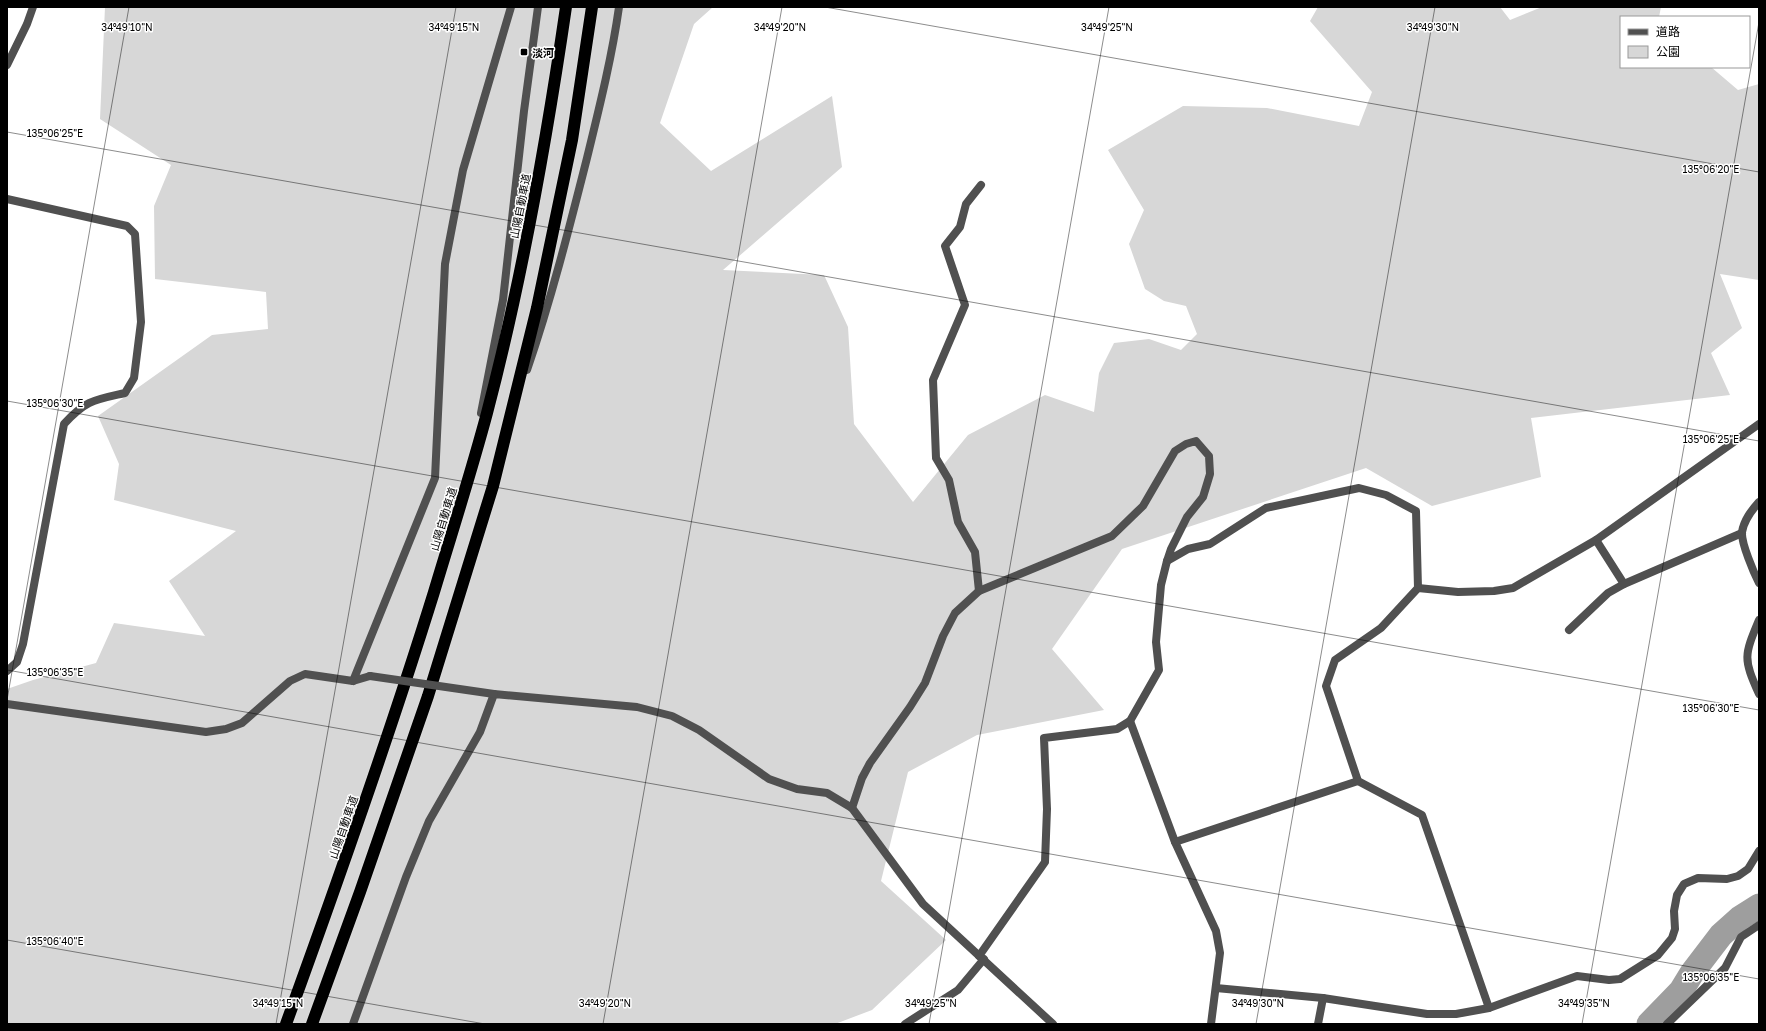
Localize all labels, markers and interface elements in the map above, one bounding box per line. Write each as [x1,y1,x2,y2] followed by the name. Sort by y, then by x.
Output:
[1620,16,1750,68] legend
[101,21,153,33] text: 34°49'10"N
[429,21,479,33] text: 34°49'15"N
[754,21,806,33] text: 34°49'20"N
[1081,21,1133,33] text: 34°49'25"N
[1407,21,1459,33] text: 34°49'30"N
[1656,24,1680,39] text: 道路
[1656,44,1680,59] text: 公園
[532,46,554,59] place label: 淡河
[519,47,529,57] marker: 淡河
[27,127,83,139] text: 135°06'25"E
[1683,163,1739,175] text: 135°06'20"E
[507,172,533,240] street label: 山陽自動車道
[27,397,83,409] text: 135°06'30"E
[1683,433,1739,445] text: 135°06'25"E
[427,486,459,552] street label: 山陽自動車道
[27,666,83,678] text: 135°06'35"E
[1683,702,1739,714] text: 135°06'30"E
[326,794,360,860] street label: 山陽自動車道
[26,935,84,947] text: 135°06'40"E
[1683,971,1739,983] text: 135°06'35"E
[253,997,303,1009] text: 34°49'15"N
[579,997,631,1009] text: 34°49'20"N
[905,997,957,1009] text: 34°49'25"N
[1232,997,1284,1009] text: 34°49'30"N
[1558,997,1610,1009] text: 34°49'35"N

